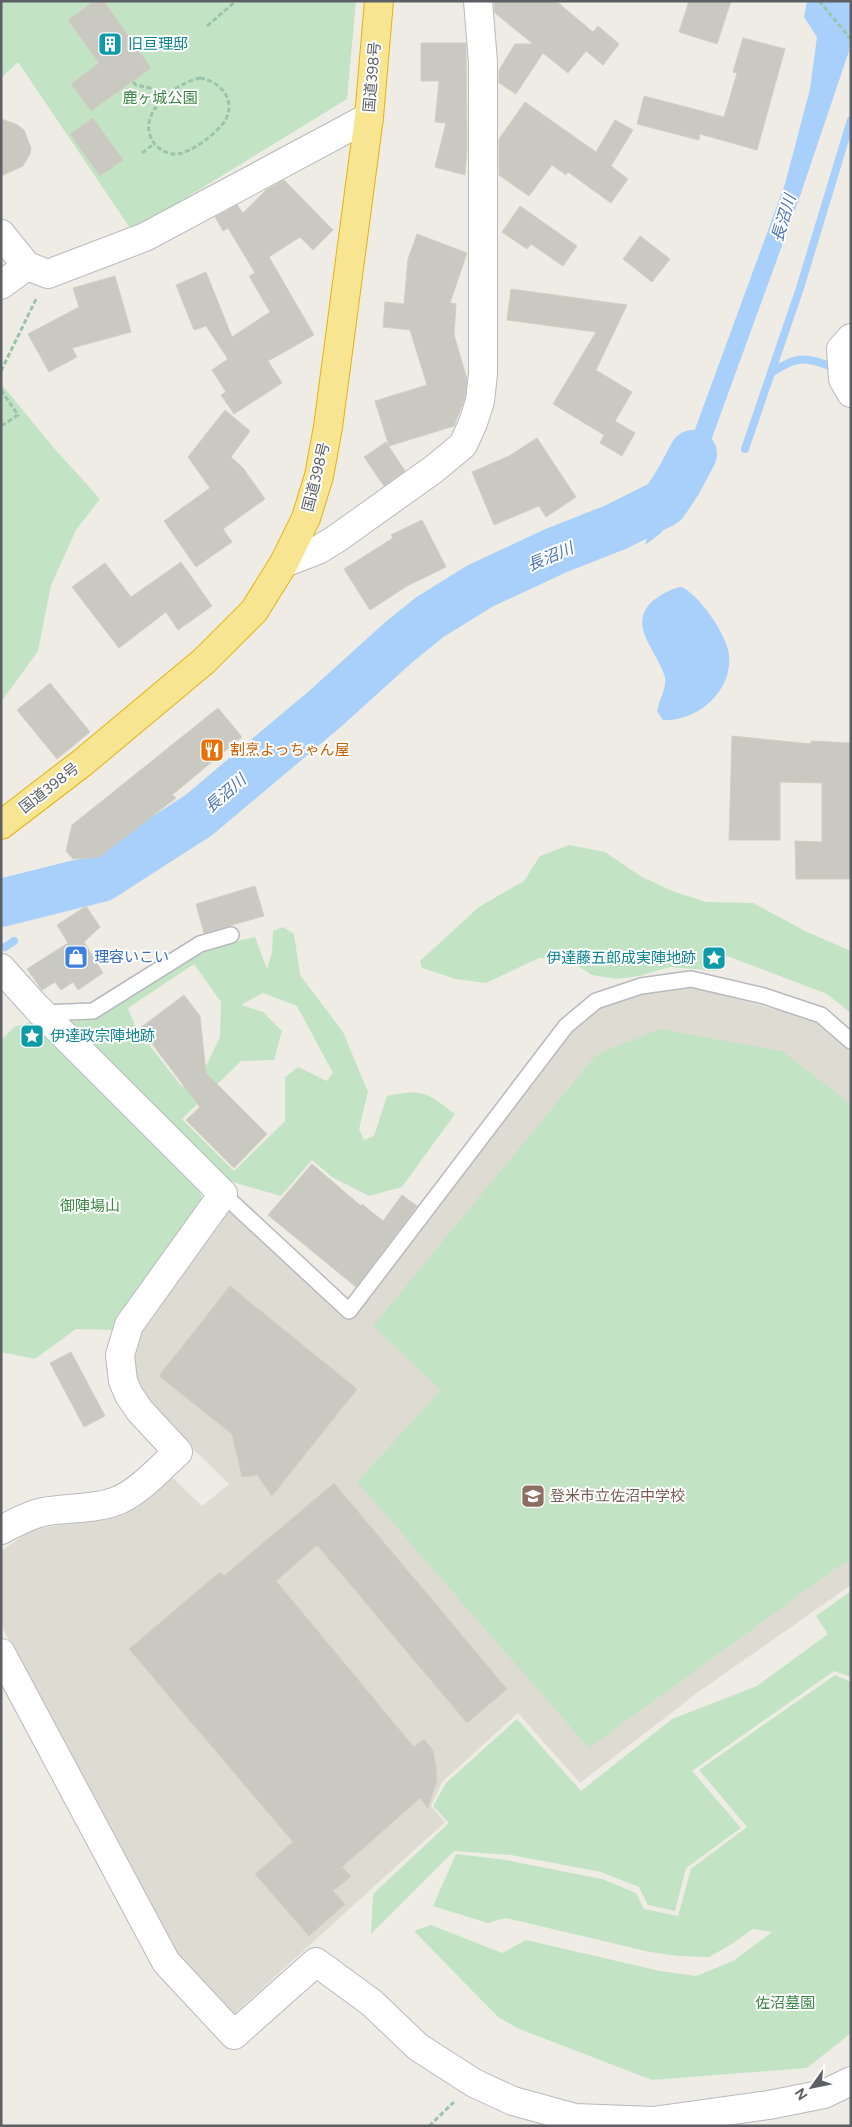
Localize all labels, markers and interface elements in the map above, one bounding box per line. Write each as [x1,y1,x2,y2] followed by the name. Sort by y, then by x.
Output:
[97,31,123,57] building icon: 旧亘理邸
[128,35,188,53] place label: 旧亘理邸
[360,41,384,113] street label: 国道398号
[122,89,198,107] park label: 鹿ヶ城公園
[767,191,800,244] water label: 長沼川
[299,440,333,514] street label: 国道398号
[524,538,578,575] water label: 長沼川
[199,737,225,763] restaurant icon: 割烹よっちゃん屋
[230,741,350,759] place label: 割烹よっちゃん屋
[16,759,82,817] street label: 国道398号
[201,769,251,816] water label: 長沼川
[63,944,89,970] shop icon: 理容いこい
[701,945,727,971] place icon: 伊達藤五郎成実陣地跡
[94,948,169,966] place label: 理容いこい
[546,949,696,967] place label: 伊達藤五郎成実陣地跡
[19,1023,45,1049] place icon: 伊達政宗陣地跡
[50,1027,155,1045] place label: 伊達政宗陣地跡
[60,1197,120,1215] park label: 御陣場山
[520,1483,546,1509] school or university icon: 登米市立佐沼中学校
[550,1487,685,1505] place label: 登米市立佐沼中学校
[755,1994,815,2012] park label: 佐沼墓園
[787,2062,837,2112] north arrow
[791,2085,812,2103] text: N

